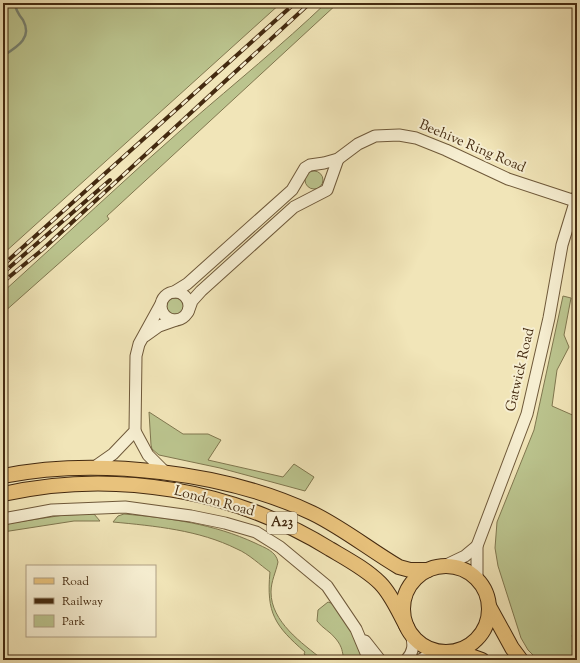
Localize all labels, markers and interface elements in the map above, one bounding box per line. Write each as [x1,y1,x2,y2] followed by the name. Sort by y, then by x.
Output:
[416,116,528,178] street label: Beehive Ring Road
[502,326,540,414] street label: Gatwick Road
[172,482,256,522] street label: London Road
[267,512,297,534] road number: A23
[26,565,156,637] legend
[62,573,89,591] text: Road
[62,593,103,611] text: Railway
[62,613,85,631] text: Park

